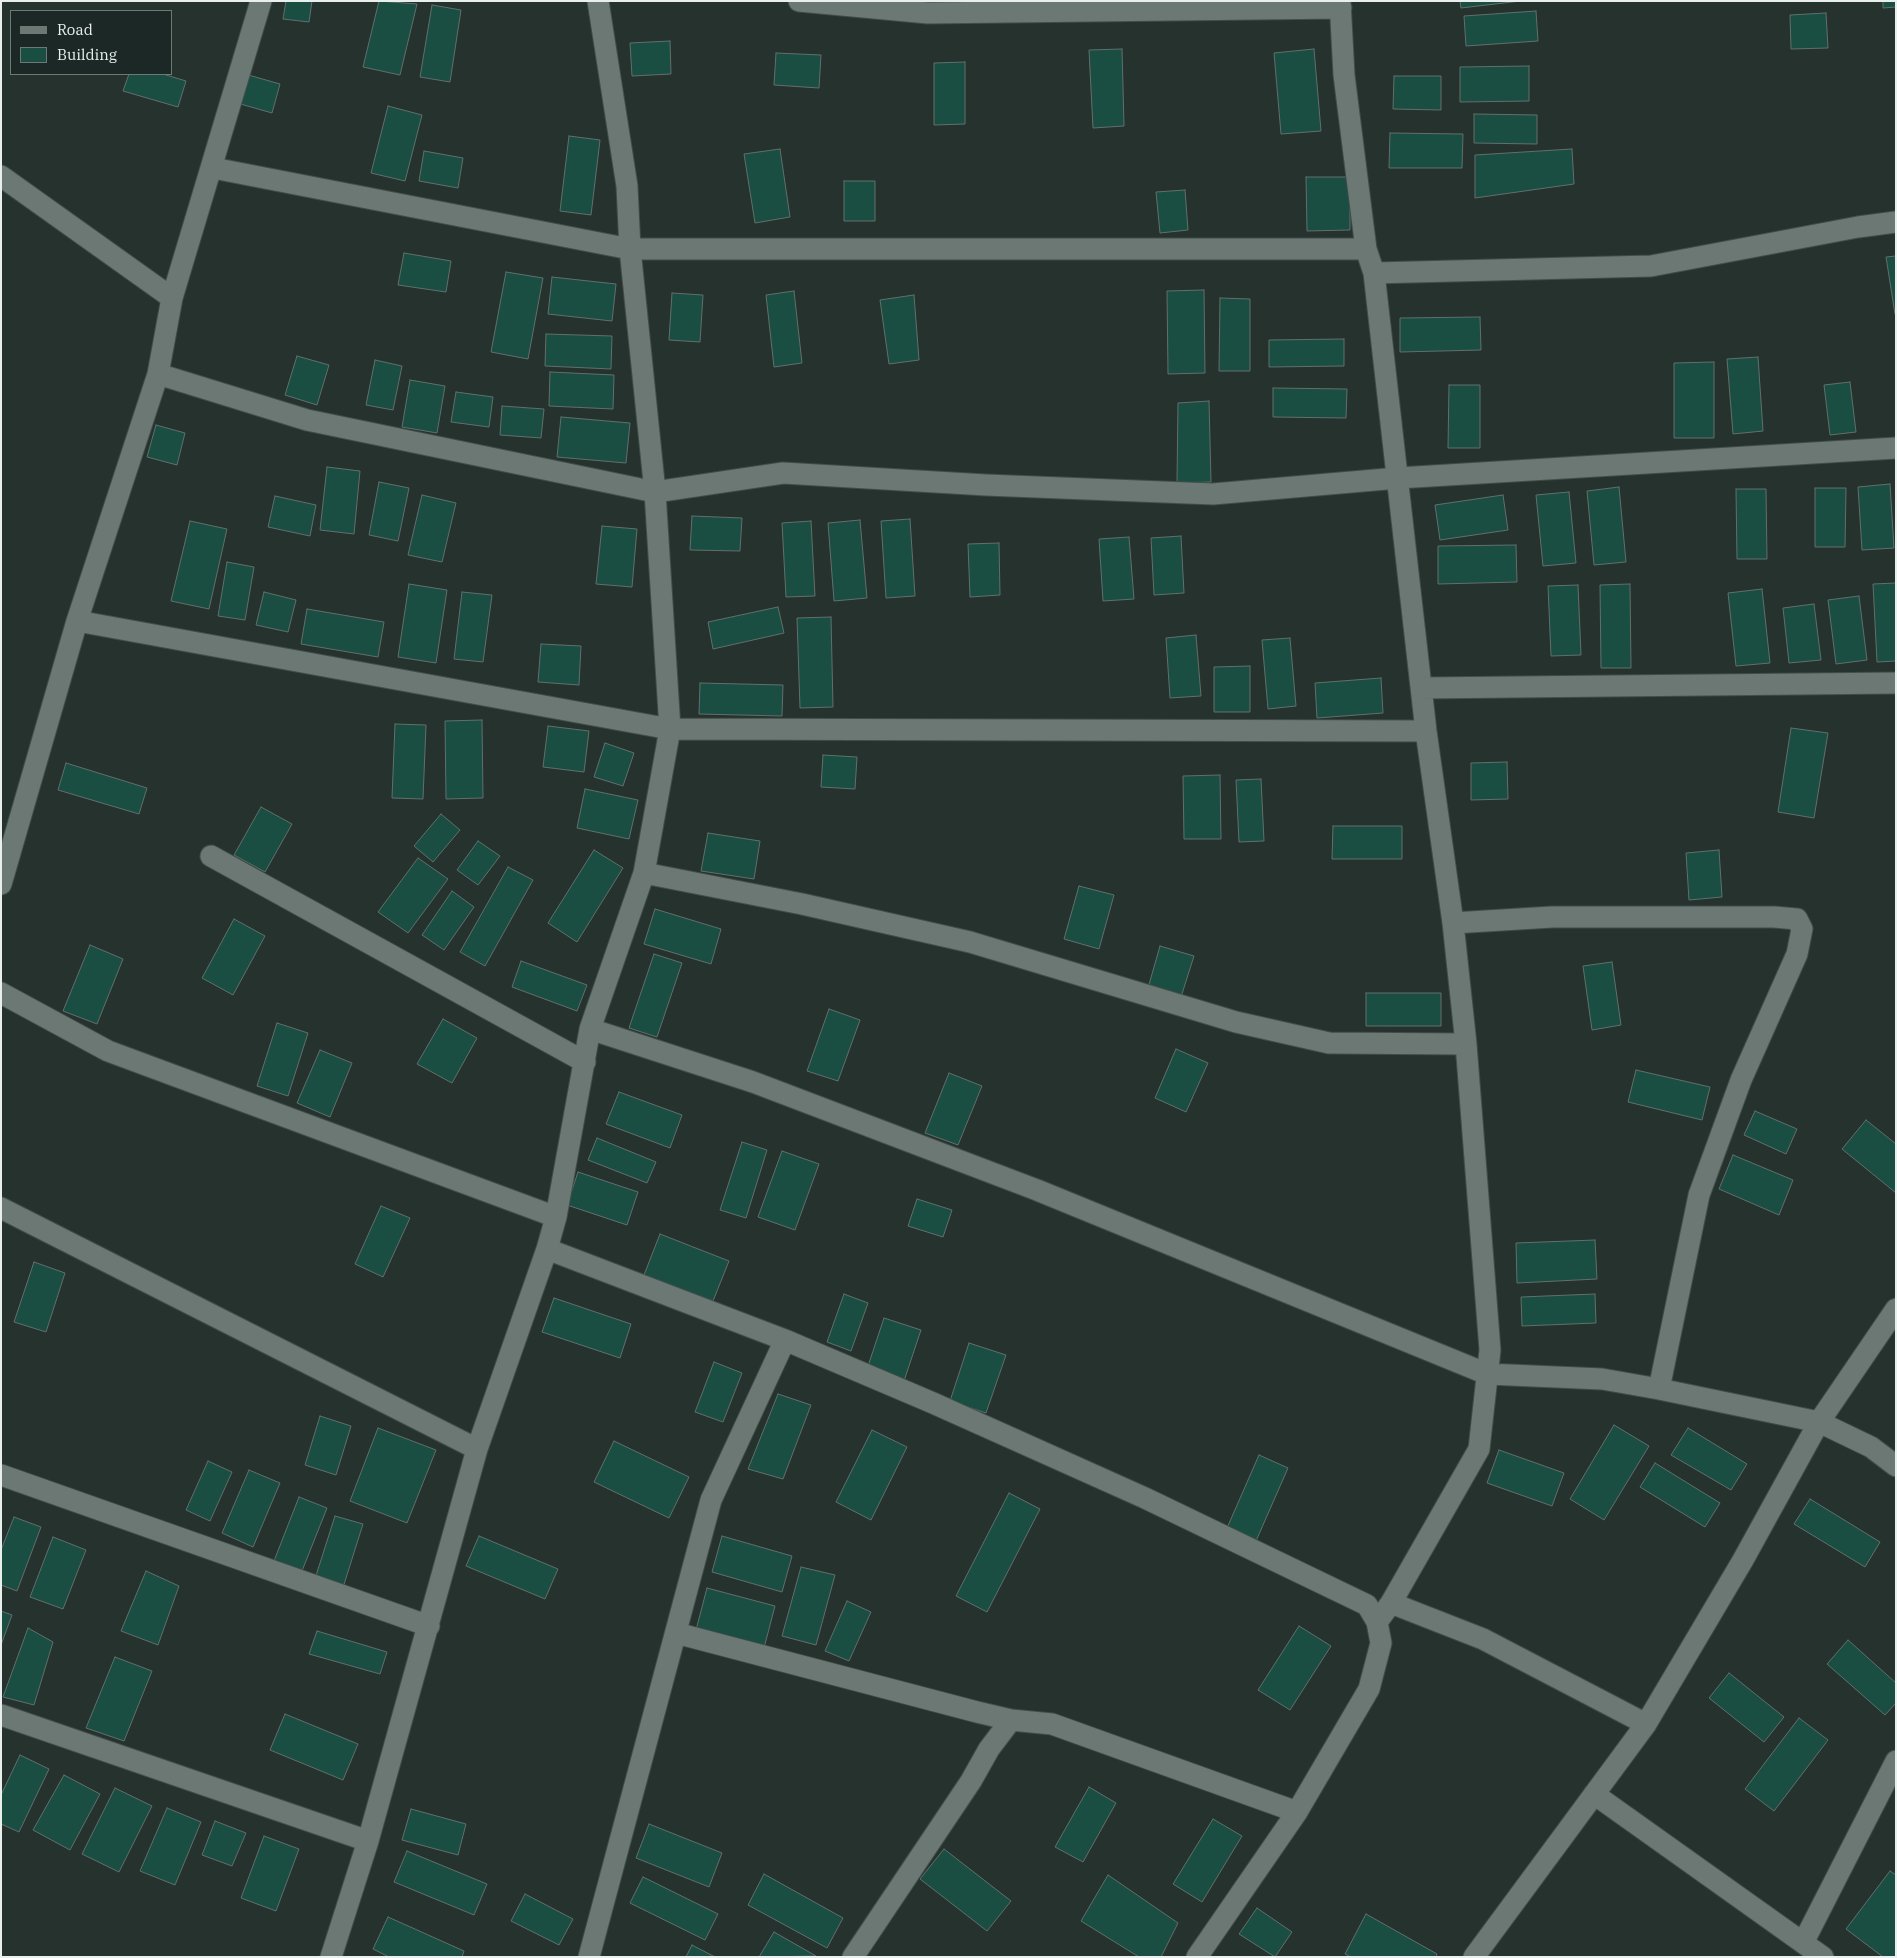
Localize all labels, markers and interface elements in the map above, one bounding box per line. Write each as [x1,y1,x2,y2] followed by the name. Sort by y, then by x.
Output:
[10,10,172,75] legend
[57,20,93,39] text: Road
[57,45,117,64] text: Building

